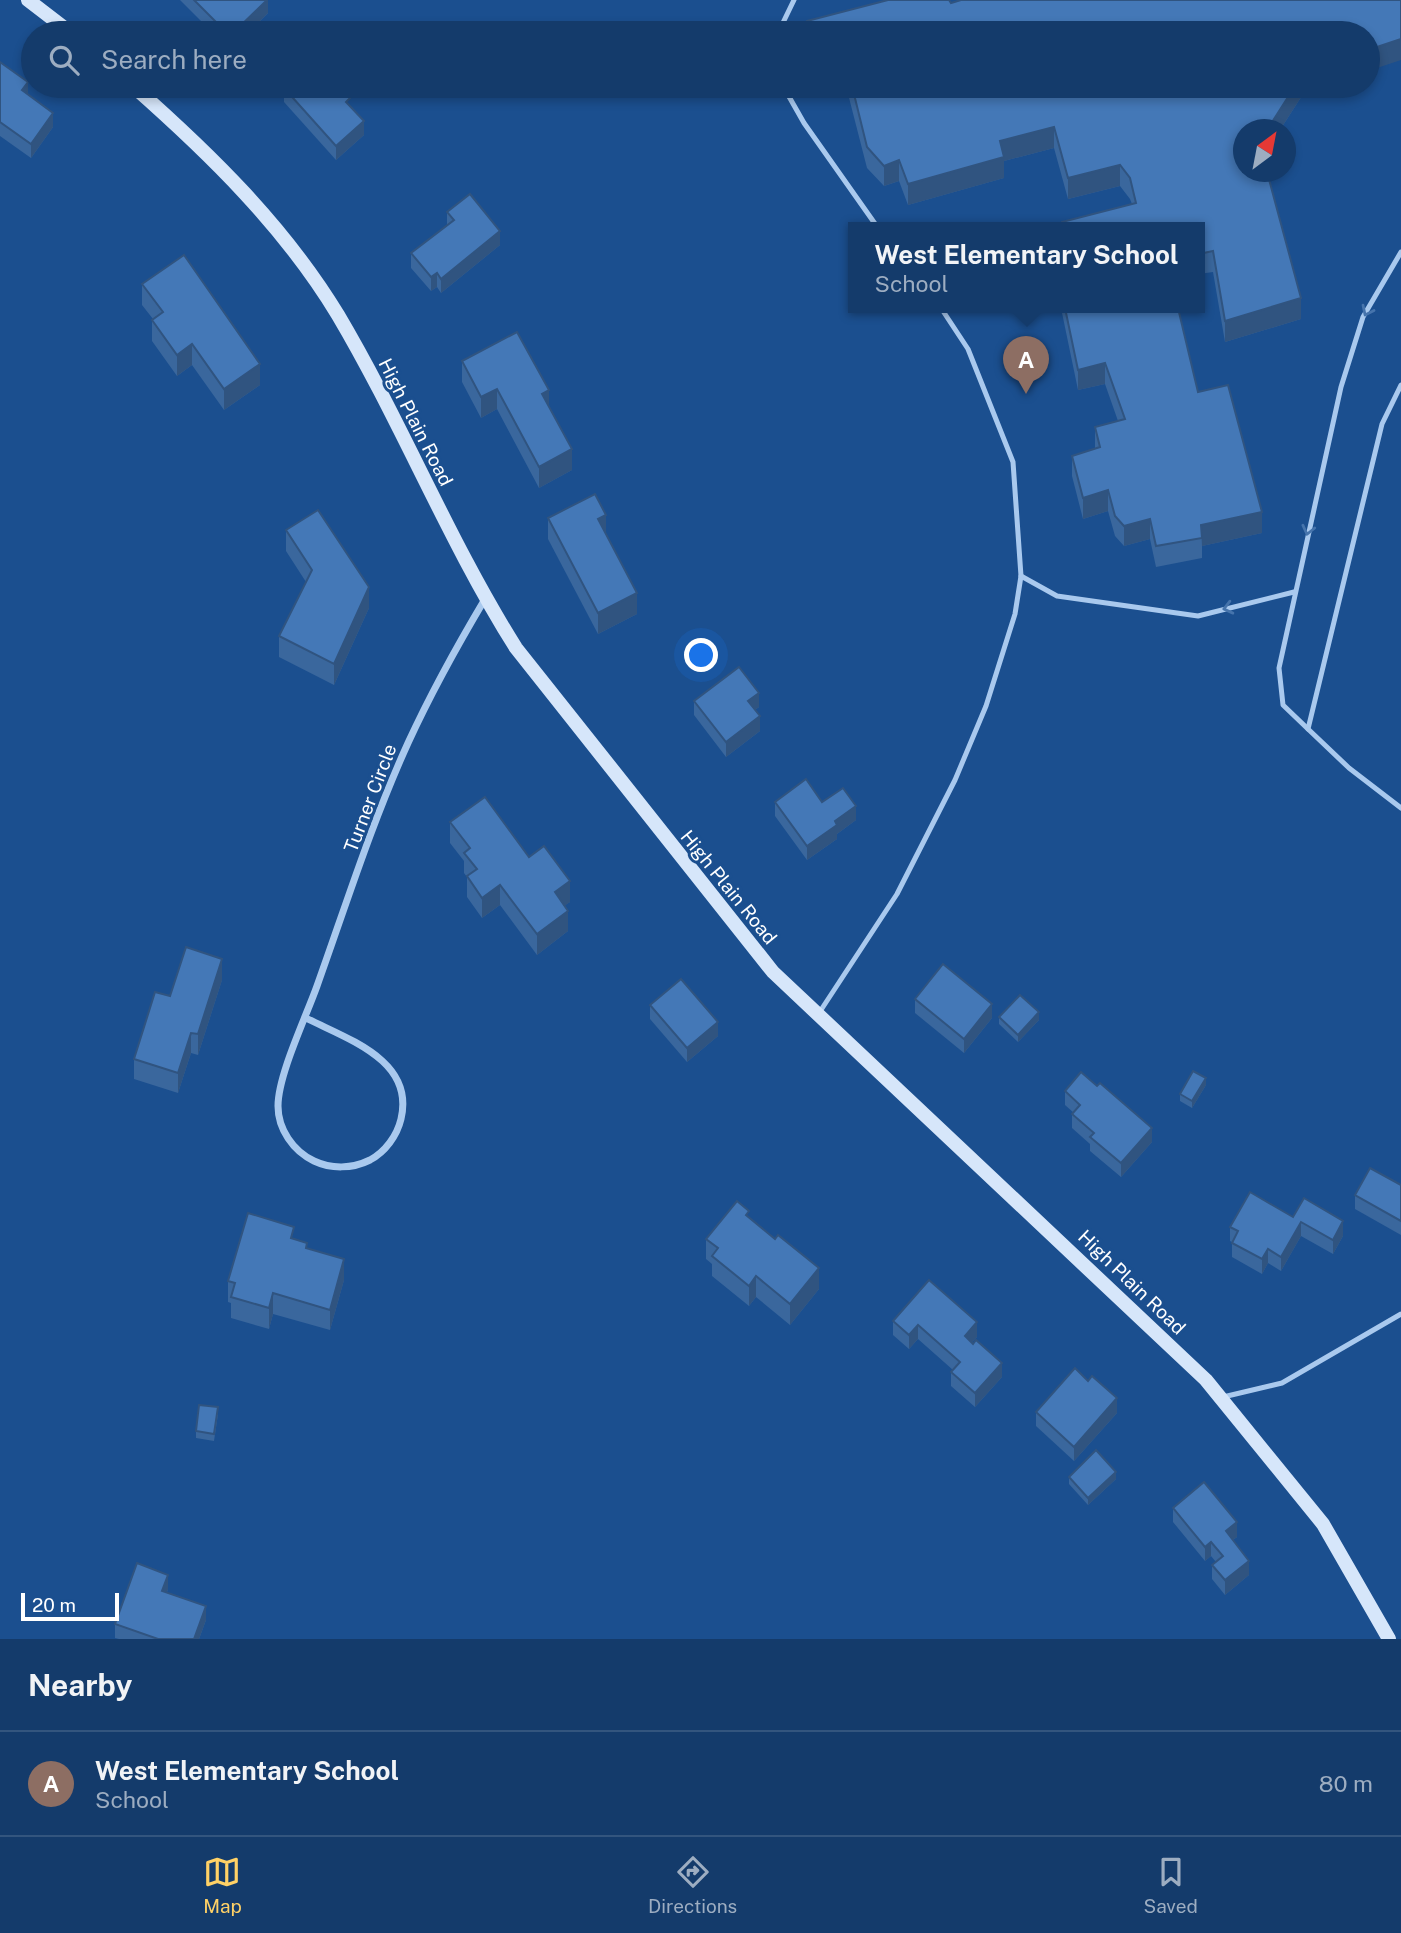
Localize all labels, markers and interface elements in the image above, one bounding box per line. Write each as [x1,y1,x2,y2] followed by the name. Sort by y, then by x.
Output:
[21,21,1380,98] search box
[45,41,83,79] icon: search
[101,44,247,75] text: Search here
[1233,119,1296,182] north arrow
[848,222,1205,313] popup
[874,239,1179,270] text: West Elementary School
[874,270,948,297] text: School
[1361,304,1375,316] one-way arrow
[1003,336,1049,394] pin: A
[374,355,458,489] street label: High Plain Road
[1302,524,1316,536] one-way arrow
[1222,600,1234,614] one-way arrow
[684,638,718,672] your location
[339,741,401,855] street label: Turner Circle
[676,826,782,948] street label: High Plain Road
[1074,1225,1190,1339] street label: High Plain Road
[21,1590,119,1622] scale bar
[32,1594,76,1616] text: 20 m
[28,1667,132,1703] text: Nearby
[95,1755,399,1786] text: West Elementary School
[43,1770,59,1797] text: A
[1319,1770,1373,1797] text: 80 m
[95,1786,169,1813] text: School
[203,1853,242,1917] tab: Map
[648,1853,737,1917] tab: Directions
[1144,1853,1198,1917] tab: Saved

